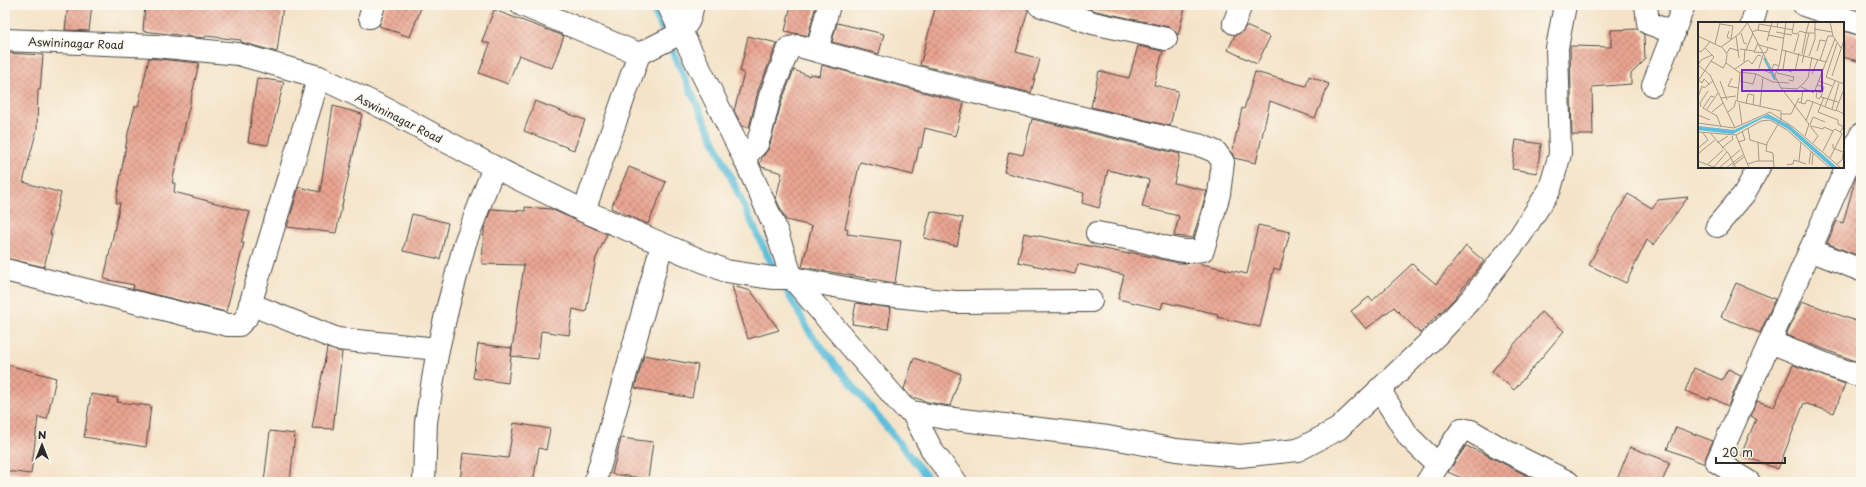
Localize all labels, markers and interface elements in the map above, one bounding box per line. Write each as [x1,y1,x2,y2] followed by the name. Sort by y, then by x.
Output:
[1698,22,1844,168] inset map
[28,33,124,53] street label: Aswininagar Road
[352,89,446,147] street label: Aswininagar Road
[22,425,62,465] north arrow
[38,426,47,443] text: N
[1716,439,1785,465] scale bar
[1722,443,1753,461] text: 20 m

